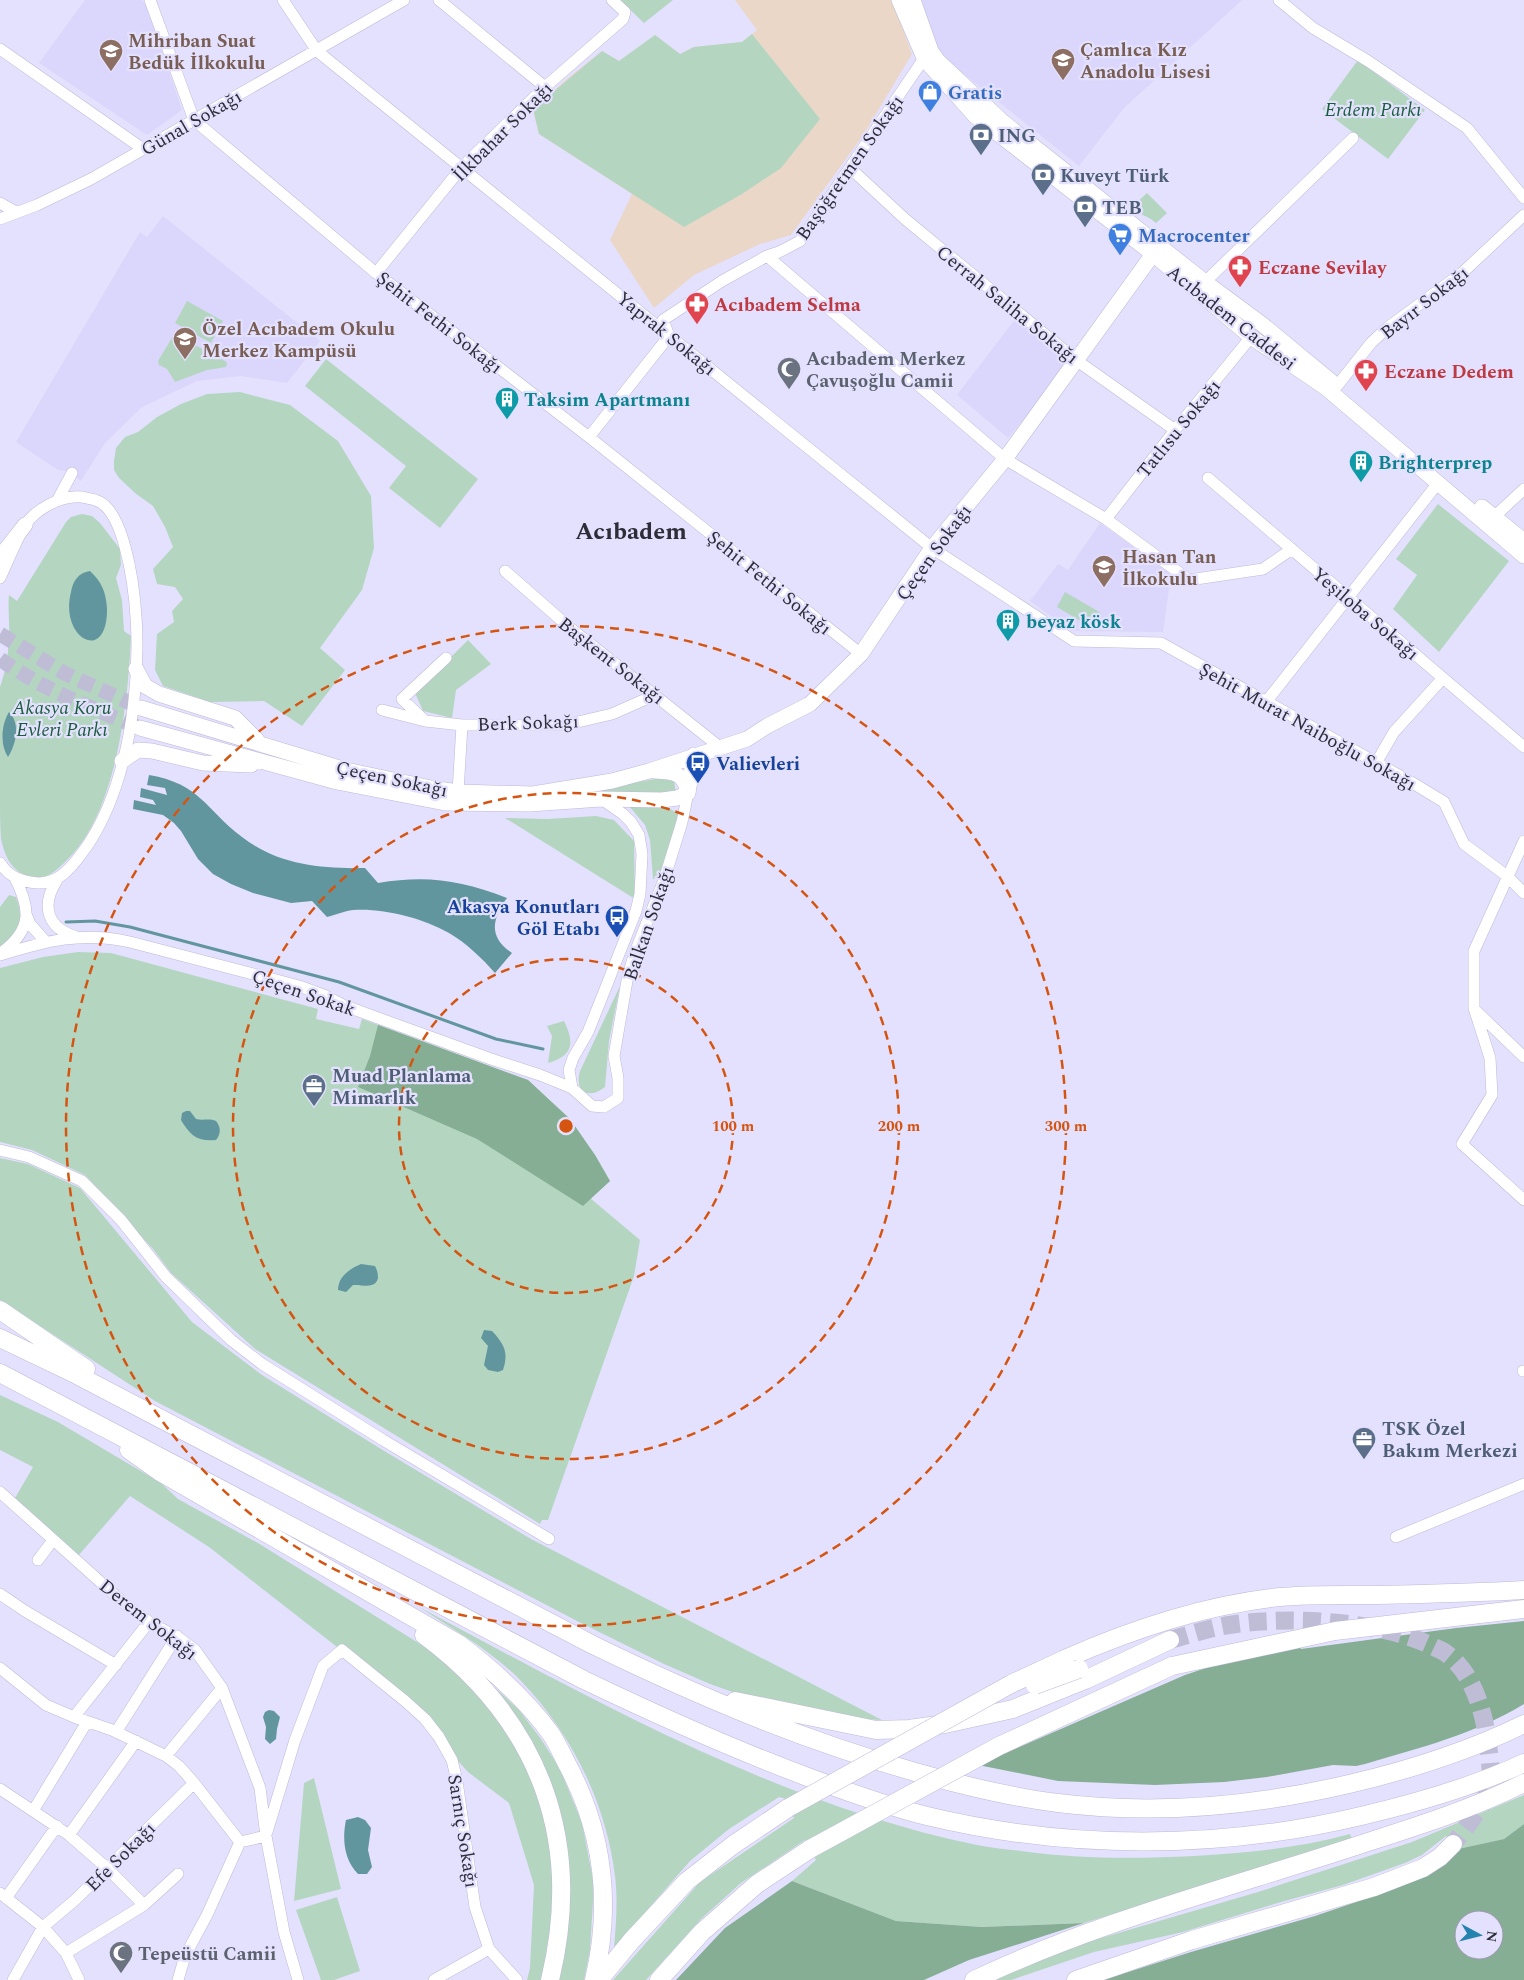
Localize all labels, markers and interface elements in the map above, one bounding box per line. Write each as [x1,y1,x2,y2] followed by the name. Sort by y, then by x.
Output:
[128,27,265,78] place label: Mihriban Suat Bedük İlkokulu
[1080,36,1211,87] place label: Çamlıca Kız Anadolu Lisesi
[98,38,124,72] school or university icon: Mihriban Suat Bedük İlkokulu
[1050,47,1076,81] school or university icon: Çamlıca Kız Anadolu Lisesi
[446,75,560,189] street label: İlkbahar Sokağı
[917,79,943,113] shop icon: Gratis
[948,79,1002,108] place label: Gratis
[136,83,248,164] street label: Günal Sokağı
[789,89,911,247] street label: Başöğretmen Sokağı
[1325,96,1421,125] park label: Erdem Parkı
[968,122,994,156] bank icon: ING
[998,122,1036,151] place label: ING
[1030,162,1056,196] bank icon: Kuveyt Türk
[1060,162,1170,191] place label: Kuveyt Türk
[1072,194,1098,228] bank icon: TEB
[1102,194,1142,223] place label: TEB
[1107,222,1133,256] supermarket icon: Macrocenter
[1138,222,1251,251] place label: Macrocenter
[930,239,1085,372] street label: Cerrah Saliha Sokağı
[1227,254,1253,288] pharmacy icon: Eczane Sevilay
[1258,254,1387,283] place label: Eczane Sevilay
[1160,258,1302,378] street label: Acıbadem Caddesi
[1374,259,1475,347] street label: Bayır Sokağı
[370,265,508,382] street label: Şehit Fethi Sokağı
[610,285,722,384] street label: Yaprak Sokağı
[684,291,710,325] pharmacy icon: Acıbadem Selma
[714,291,861,320] place label: Acıbadem Selma
[202,315,395,366] place label: Özel Acıbadem Okulu Merkez Kampüsü
[172,326,198,360] school or university icon: Özel Acıbadem Okulu Merkez Kampüsü
[806,345,966,396] place label: Acıbadem Merkez Çavuşoğlu Camii
[776,356,802,390] mosque icon: Acıbadem Merkez Çavuşoğlu Camii
[1353,358,1379,392] pharmacy icon: Eczane Dedem
[1384,358,1514,387] place label: Eczane Dedem
[1130,373,1228,485] street label: Tatlısu Sokağı
[494,386,520,420] building icon: Taksim Apartmanı
[524,386,690,415] place label: Taksim Apartmanı
[1348,449,1374,483] building icon: Brighterprep
[1378,449,1492,478] place label: Brighterprep
[889,498,979,607] street label: Çeçen Sokağı
[575,514,687,550] district label: Acıbadem
[700,524,838,643] street label: Şehit Fethi Sokağı
[1122,543,1217,594] place label: Hasan Tan İlkokulu
[1091,554,1117,588] school or university icon: Hasan Tan İlkokulu
[1305,560,1425,668] street label: Yeşiloba Sokağı
[995,608,1021,642] building icon: beyaz kösk
[1026,608,1122,637] place label: beyaz kösk
[552,610,671,712] street label: Başkent Sokağı
[1193,655,1421,799] street label: Şehit Murat Naiboğlu Sokağı
[12,694,112,745] park label: Akasya Koru Evleri Parkı
[477,707,579,740] street label: Berk Sokağı
[685,750,711,784] bus stop icon: Valievleri
[716,750,800,779] place label: Valievleri
[333,753,450,805] street label: Çeçen Sokağı
[616,862,683,985] street label: Balkan Sokağı
[447,893,600,944] place label: Akasya Konutları Göl Etabı
[604,904,630,938] bus stop icon: Akasya Konutları Göl Etabı
[248,962,360,1025] street label: Çeçen Sokak
[332,1062,472,1113] place label: Muad Planlama Mimarlık
[301,1073,327,1107] office icon: Muad Planlama Mimarlık
[712,1115,755,1138] text: 100 m
[878,1115,921,1138] text: 200 m
[1045,1115,1088,1138] text: 300 m
[557,1117,575,1135] centre of rings
[1382,1415,1518,1466] place label: TSK Özel Bakım Merkezi
[1351,1426,1377,1460] office icon: TSK Özel Bakım Merkezi
[93,1572,204,1668] street label: Derem Sokağı
[439,1772,486,1890] street label: Sarnıç Sokağı
[79,1815,163,1899] street label: Efe Sokağı
[1454,1910,1504,1960] north arrow
[1480,1930,1503,1943] text: N
[108,1940,134,1974] mosque icon: Tepeüstü Camii
[138,1940,276,1969] place label: Tepeüstü Camii

